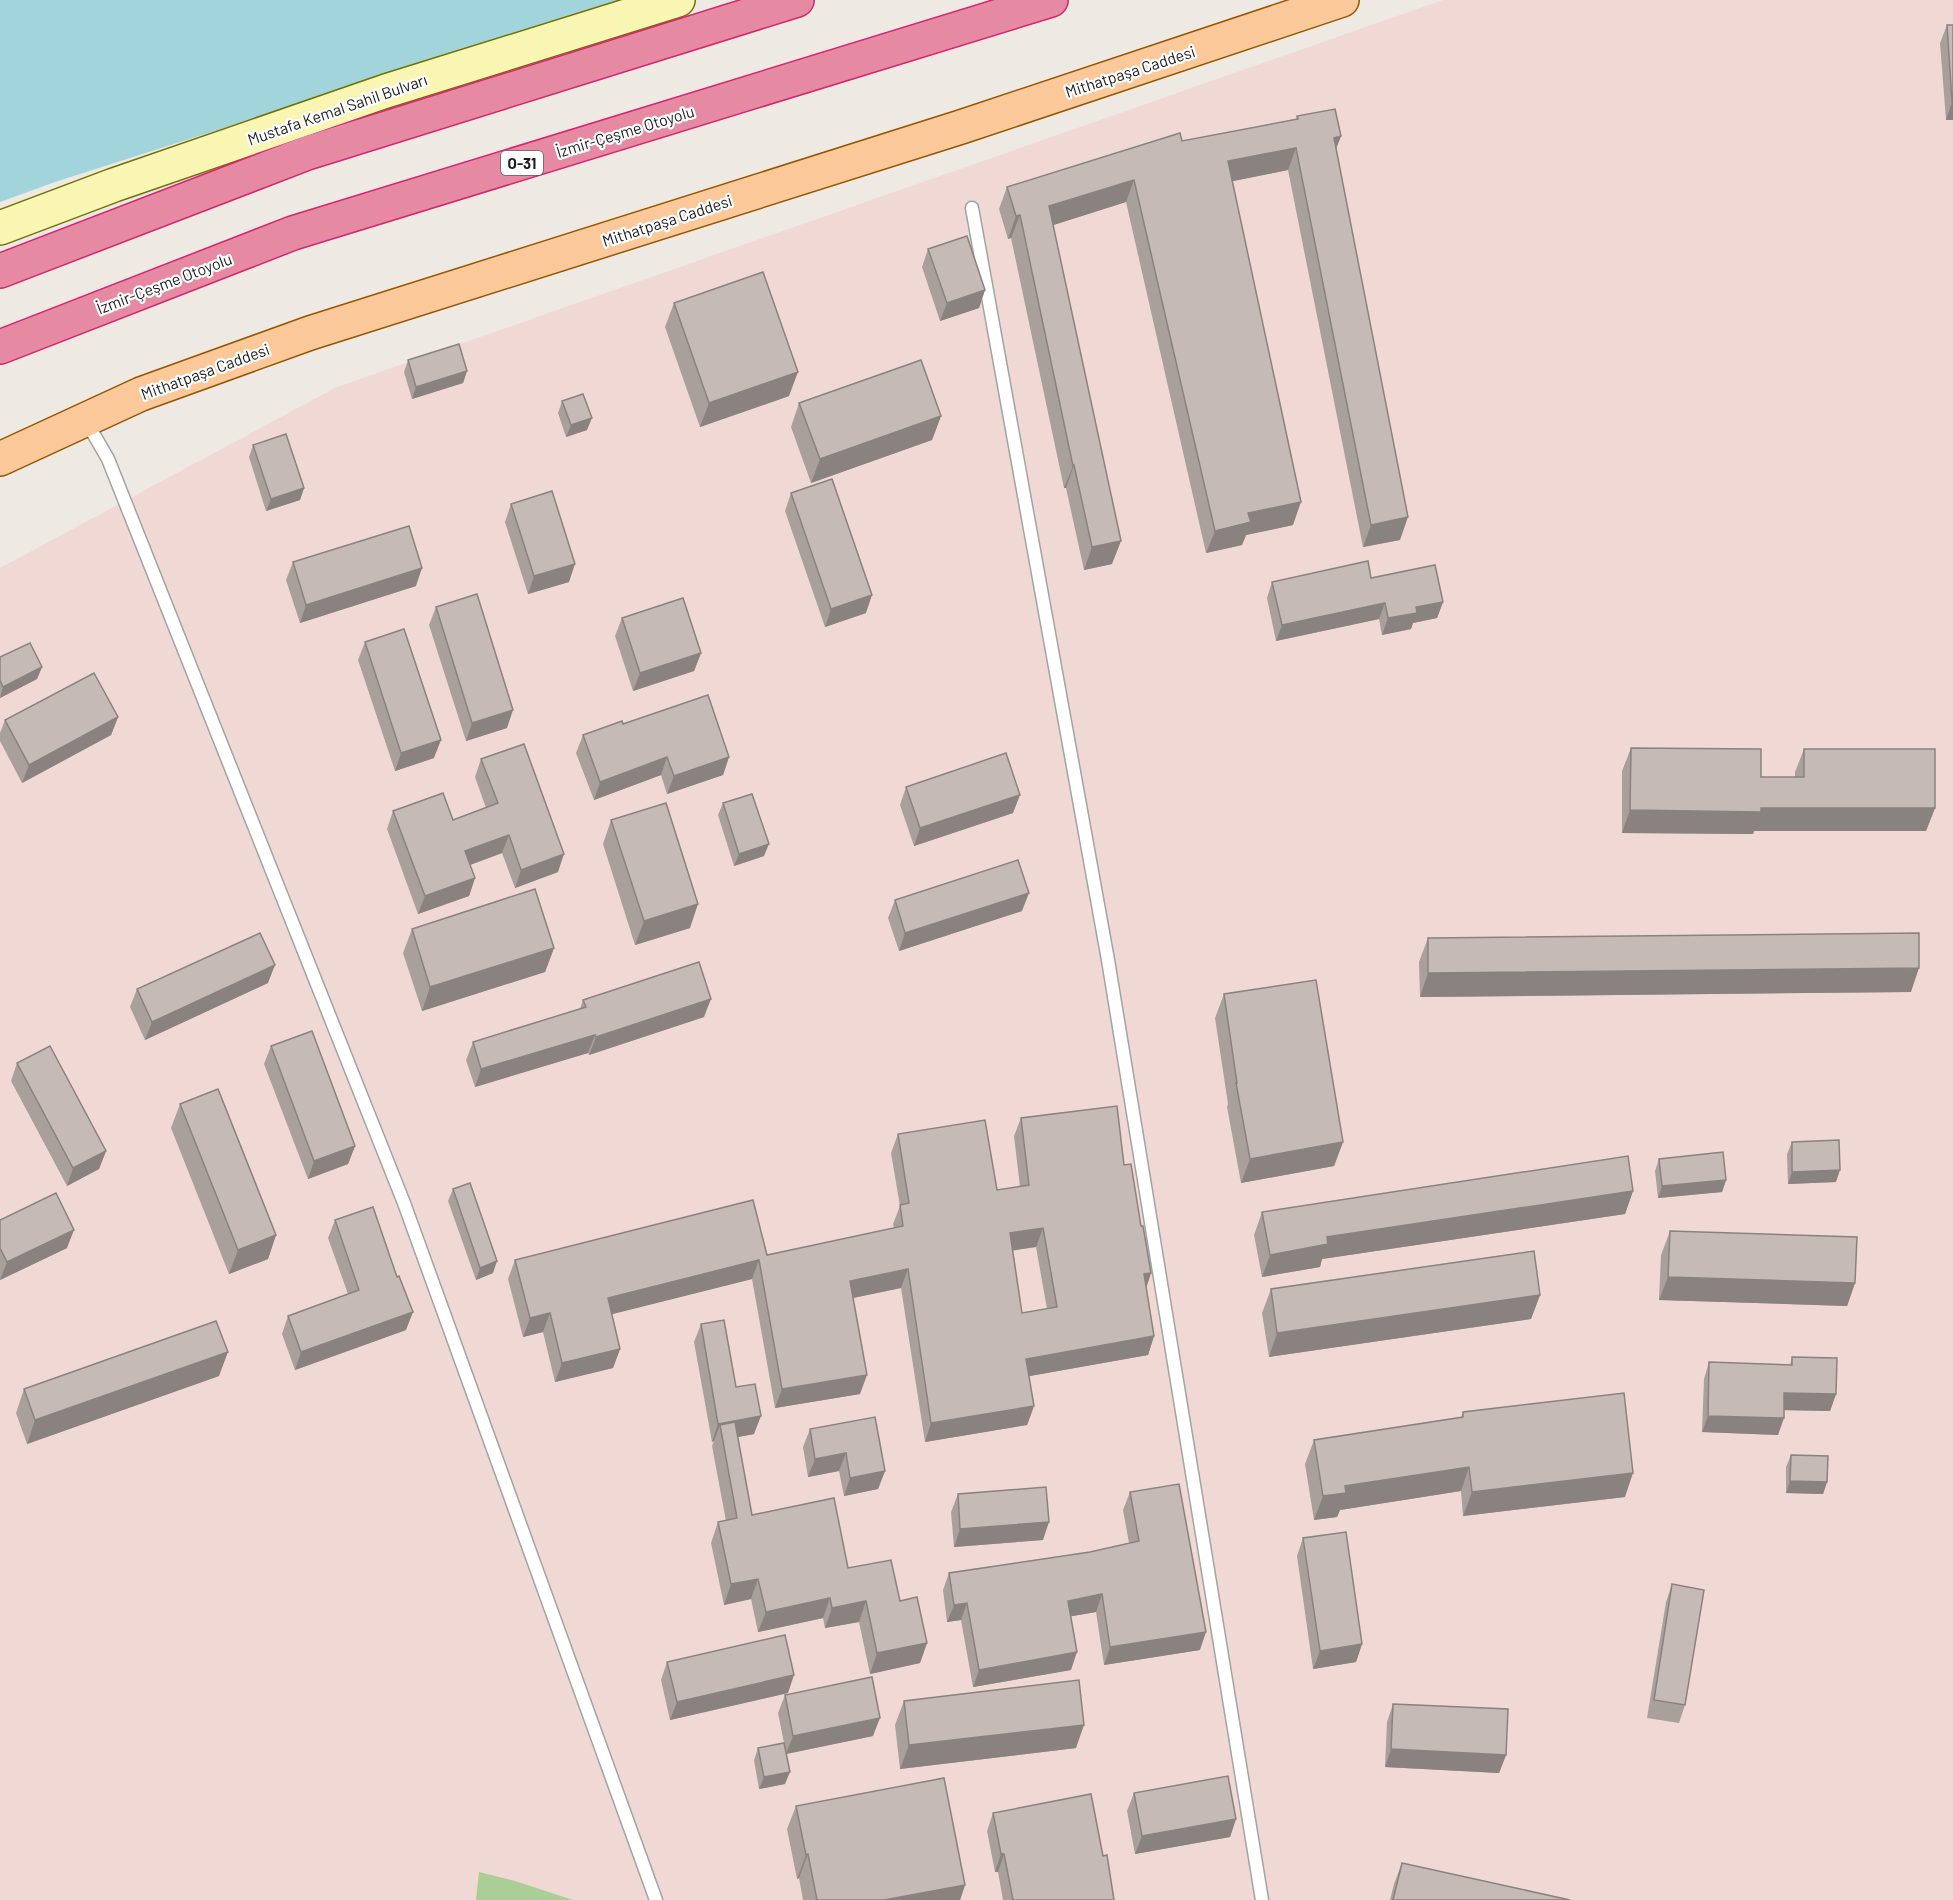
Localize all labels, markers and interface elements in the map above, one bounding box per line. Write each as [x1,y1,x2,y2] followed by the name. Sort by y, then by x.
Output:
[1063,41,1197,101] street label: Mithatpaşa Caddesi
[245,69,429,149] street label: Mustafa Kemal Sahil Bulvarı
[554,101,696,161] street label: İzmir-Çeşme Otoyolu
[501,151,543,175] road number: O-31
[600,190,734,250] street label: Mithatpaşa Caddesi
[94,248,234,318] street label: İzmir-Çeşme Otoyolu
[138,339,272,403] street label: Mithatpaşa Caddesi

